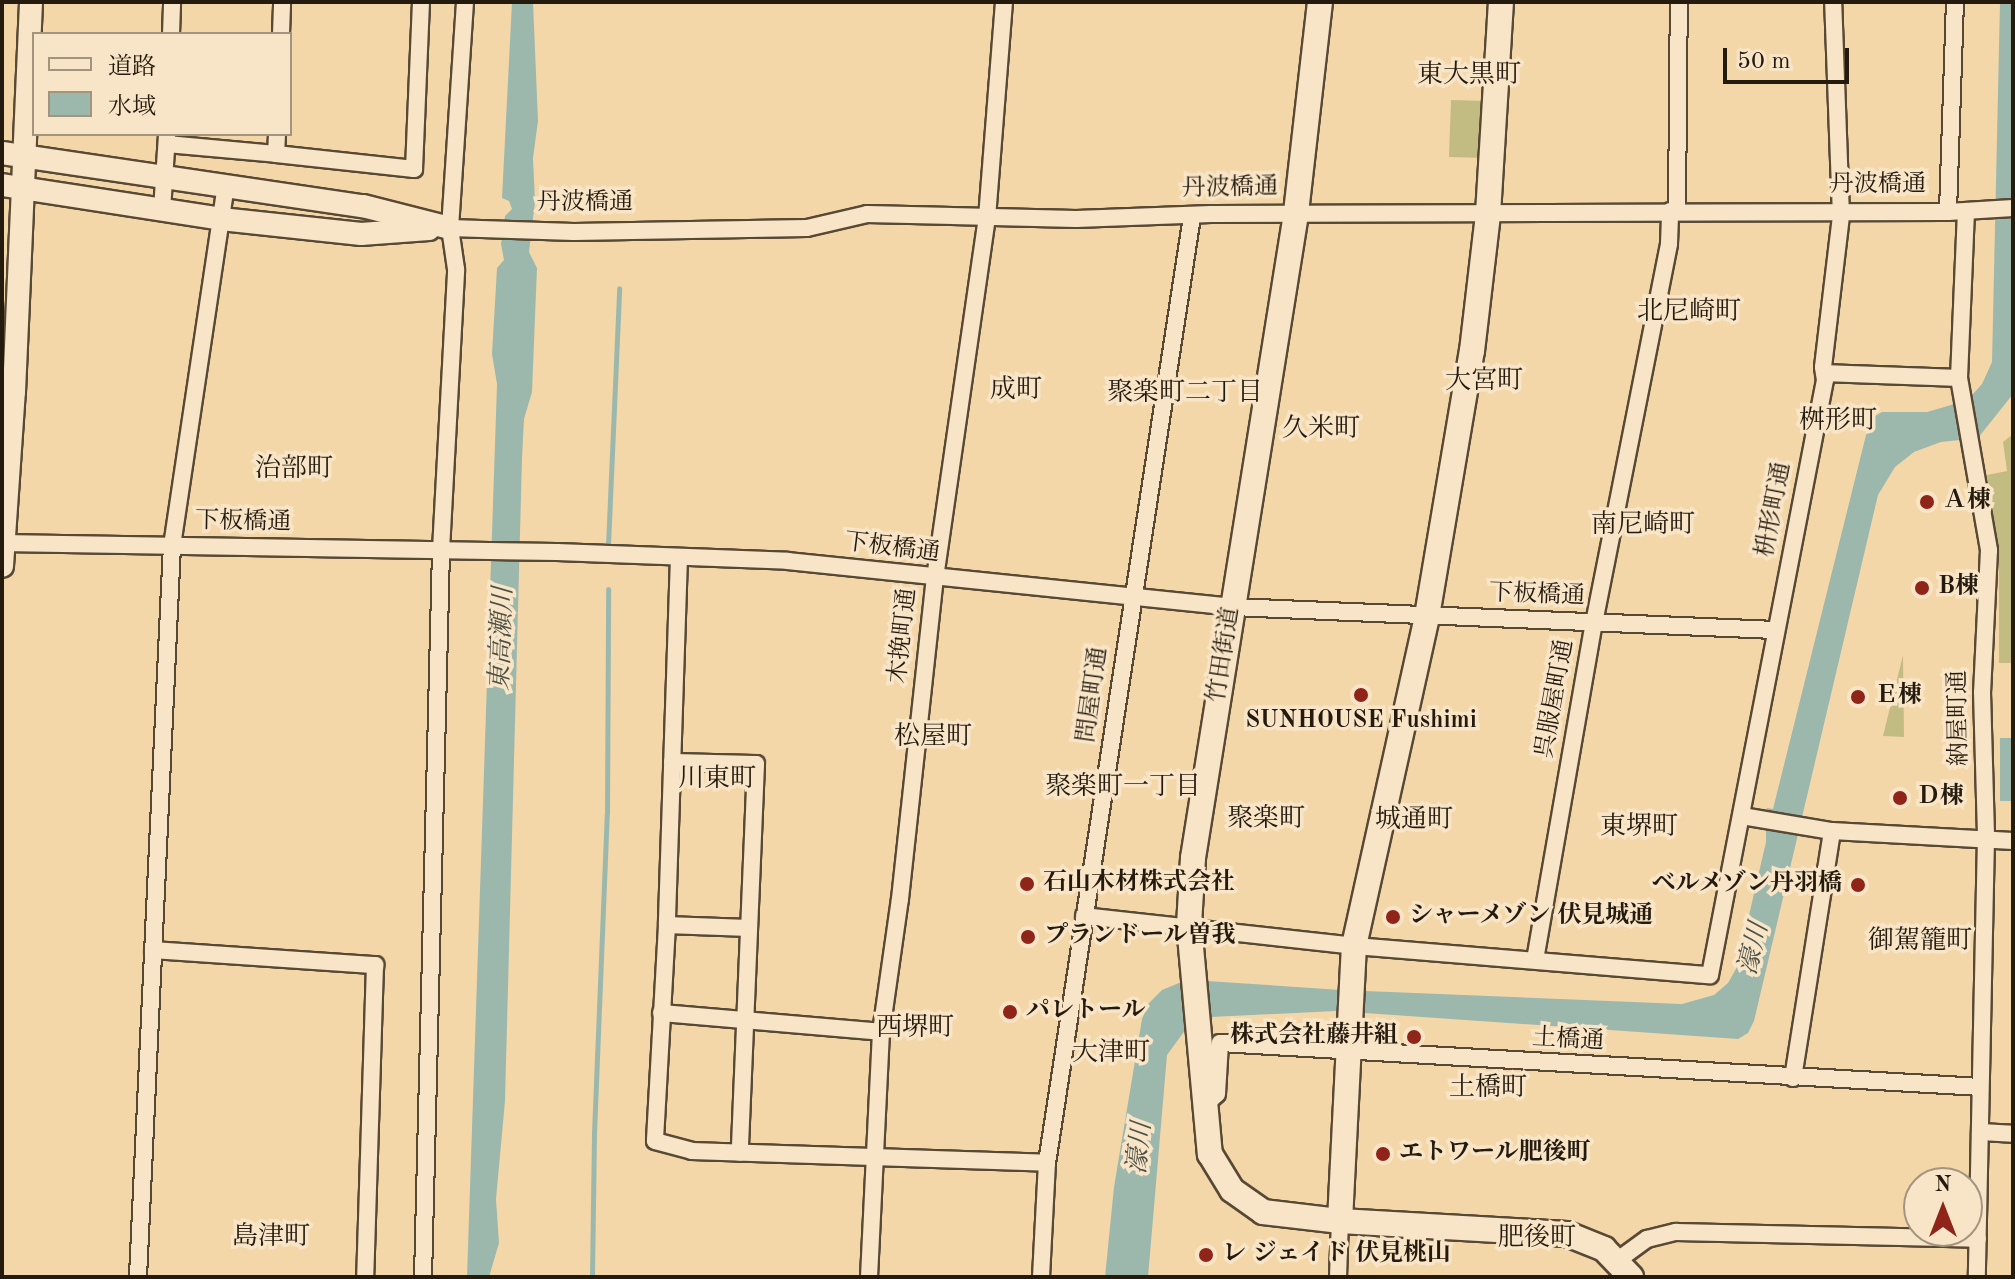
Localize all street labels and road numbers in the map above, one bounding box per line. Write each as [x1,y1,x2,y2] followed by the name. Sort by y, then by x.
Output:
[1830,172,1926,200] street label: 丹波橋通
[1182,174,1278,204] street label: 丹波橋通
[537,190,633,218] street label: 丹波橋通
[1752,460,1798,560] street label: 枡形町通
[195,508,291,538] street label: 下板橋通
[843,529,941,569] street label: 下板橋通
[1489,580,1585,612] street label: 下板橋通
[885,587,923,685] street label: 木挽町通
[1203,605,1247,705] street label: 竹田街道
[1531,637,1581,761] street label: 呉服屋町通
[1073,645,1115,745] street label: 問屋町通
[1945,670,1975,766] street label: 納屋町通
[1531,1025,1605,1057] street label: 土橋通

